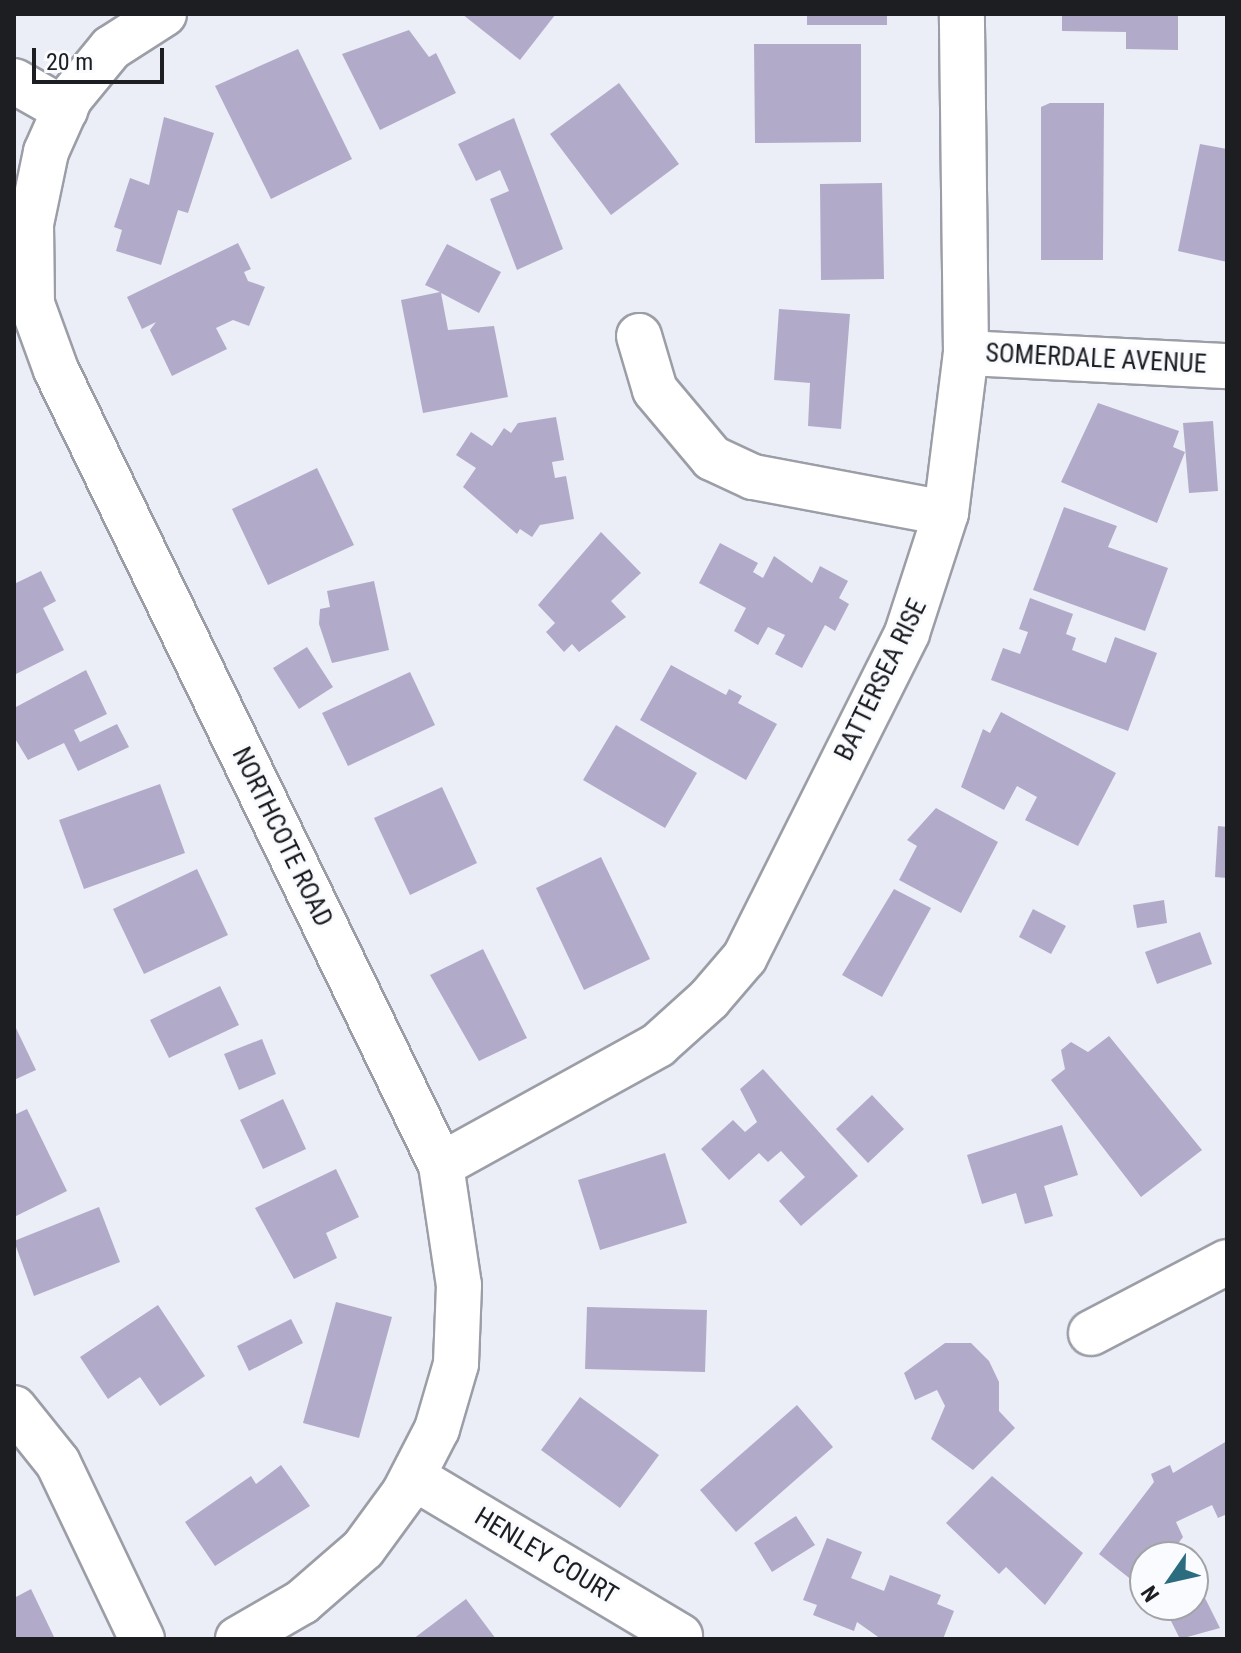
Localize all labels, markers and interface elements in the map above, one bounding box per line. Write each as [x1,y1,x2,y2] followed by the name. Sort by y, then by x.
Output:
[36,32,168,82] scale bar
[46,48,93,76] text: 20 m
[985,338,1207,380] street label: SOMERDALE AVENUE
[828,594,934,766] street label: BATTERSEA RISE
[225,742,339,932] street label: NORTHCOTE ROAD
[469,1501,623,1611] street label: HENLEY COURT
[1129,1541,1209,1621] north arrow
[1136,1581,1164,1606] text: N

